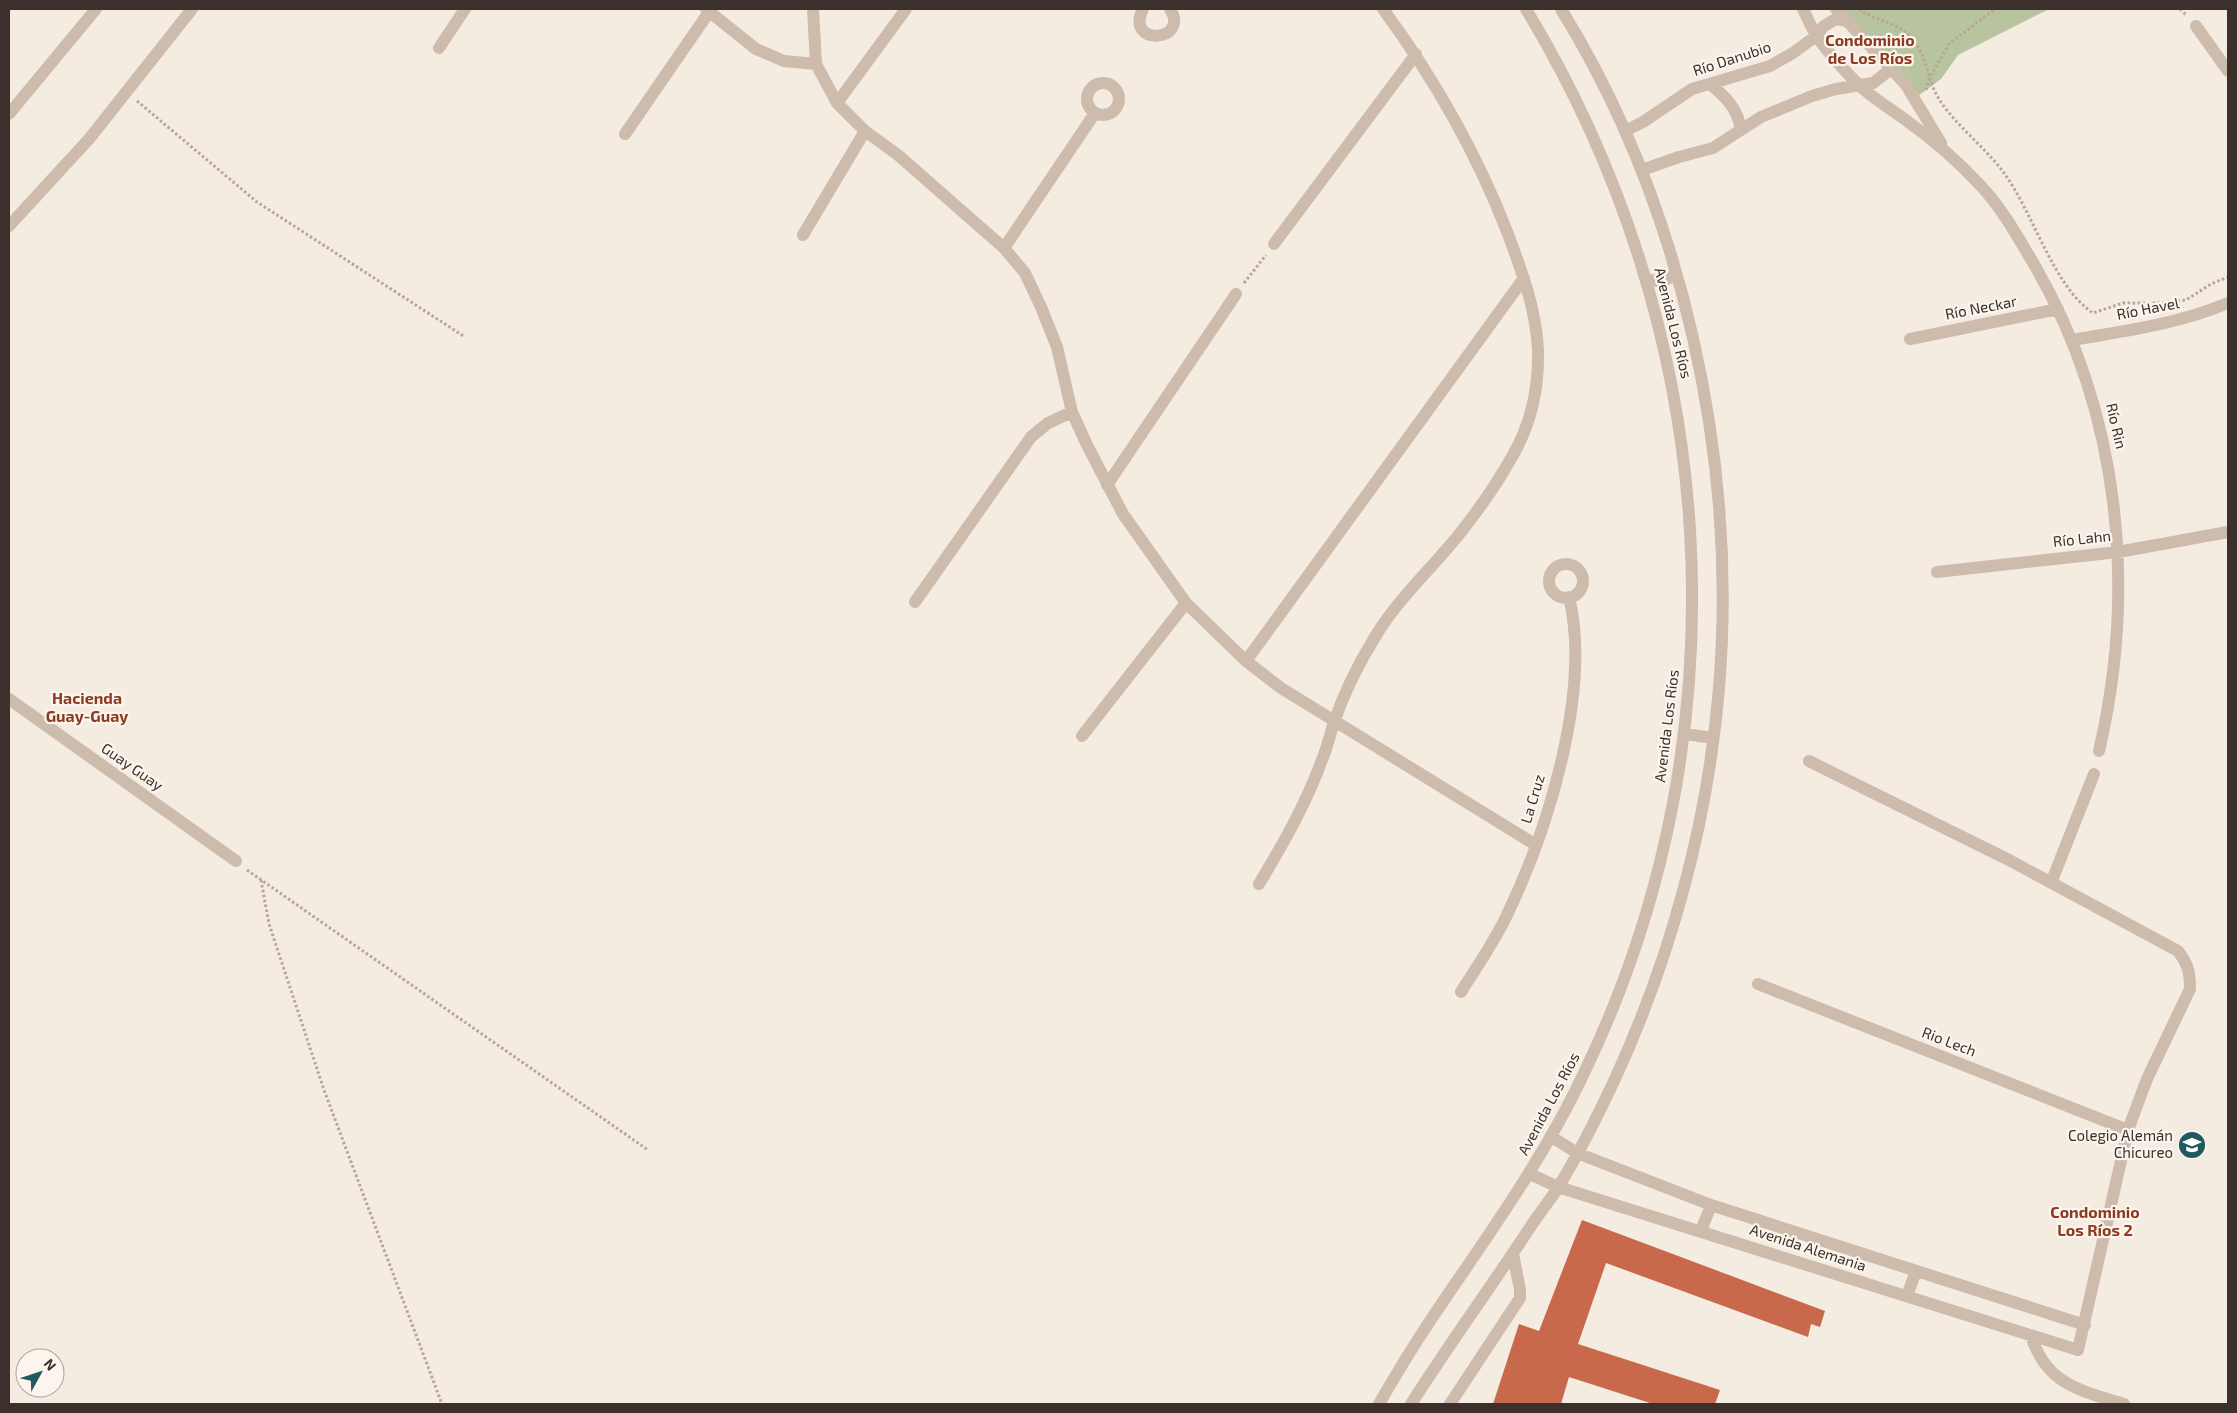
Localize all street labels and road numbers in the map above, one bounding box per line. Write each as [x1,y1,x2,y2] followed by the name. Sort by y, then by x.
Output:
[1690,37,1773,79] street label: Río Danubio
[1651,265,1696,380] street label: Avenida Los Ríos
[1943,291,2018,323] street label: Río Neckar
[2115,293,2181,323] street label: Río Havel
[2103,401,2131,450] street label: Río Rin
[2052,526,2112,550] street label: Río Lahn
[1650,668,1682,783] street label: Avenida Los Ríos
[98,738,167,794] street label: Guay Guay
[1516,772,1548,825] street label: La Cruz
[1920,1023,1979,1060] street label: Rio Lech
[1513,1049,1583,1158] street label: Avenida Los Ríos
[1748,1220,1869,1274] street label: Avenida Alemania

